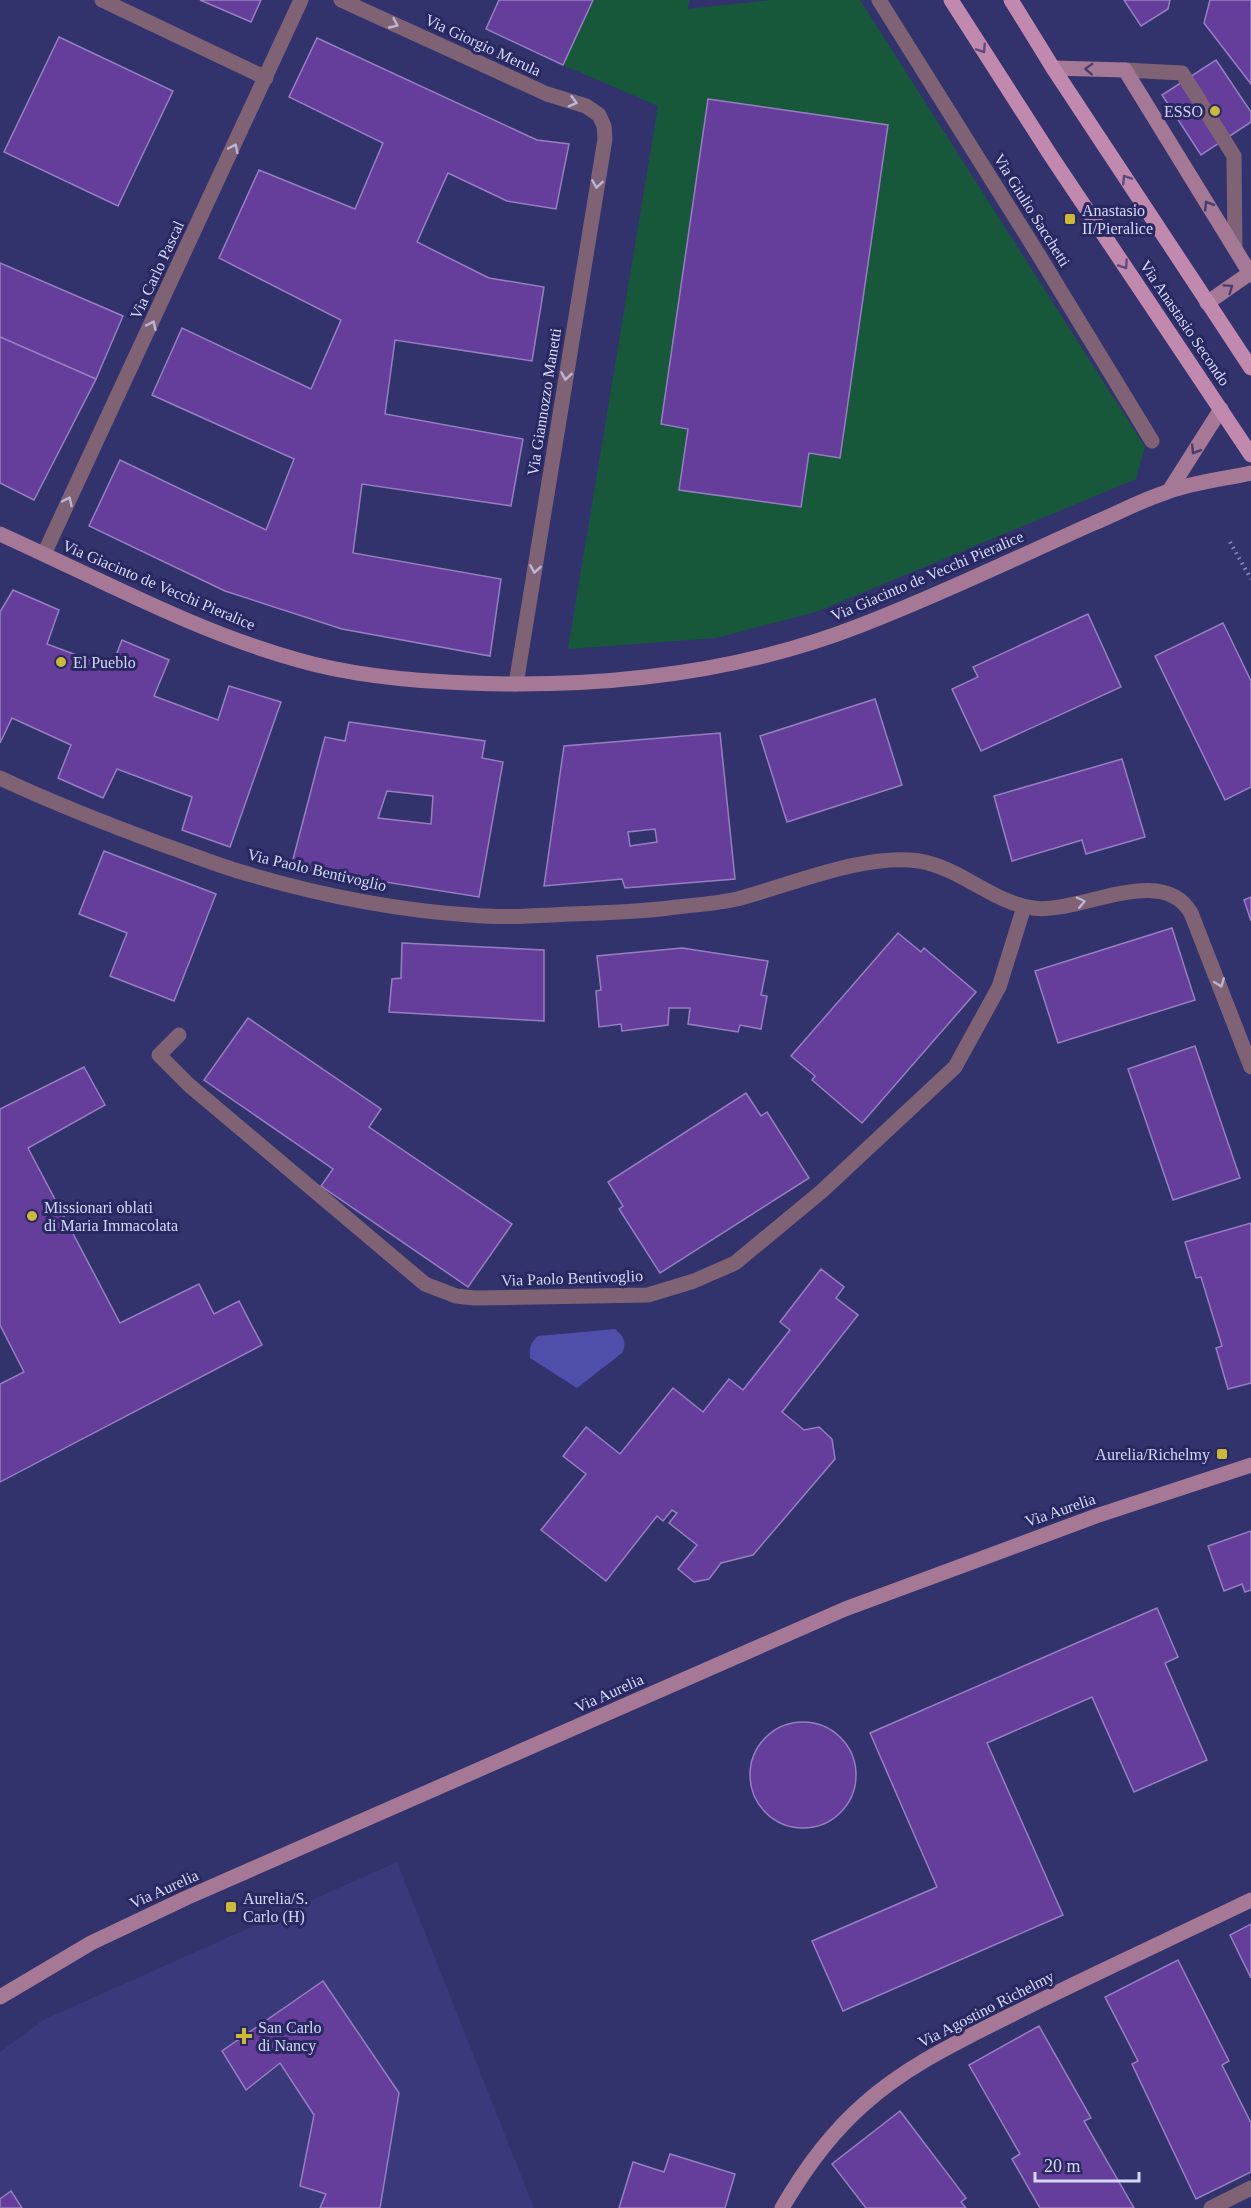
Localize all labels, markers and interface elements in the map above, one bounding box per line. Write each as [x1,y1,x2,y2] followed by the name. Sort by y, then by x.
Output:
[422,11,544,80] street label: Via Giorgio Merula
[388,17,399,29] one-way arrow
[975,43,987,53] one-way arrow
[1085,62,1094,75] one-way arrow
[567,95,578,107] one-way arrow
[1164,103,1203,120] place label: ESSO
[1208,104,1222,118] marker: ESSO
[226,143,238,154] one-way arrow
[990,151,1074,270] street label: Via Giulio Sacchetti
[1122,175,1133,186] one-way arrow
[592,179,604,188] one-way arrow
[1204,201,1216,211] one-way arrow
[1082,202,1153,237] place label: Anastasio II/Pieralice
[1063,212,1077,226] marker: Anastasio II/Pieralice
[127,218,187,322] street label: Via Carlo Pascal
[1137,257,1233,389] street label: Via Anastasio Secondo
[1117,258,1128,269] one-way arrow
[1222,284,1233,295] one-way arrow
[144,320,156,331] one-way arrow
[524,326,564,477] street label: Via Giannozzo Manetti
[561,372,573,381] one-way arrow
[1190,444,1202,454] one-way arrow
[61,497,73,508] one-way arrow
[828,528,1026,624] street label: Via Giacinto de Vecchi Pieralice
[60,537,258,633] street label: Via Giacinto de Vecchi Pieralice
[529,563,542,573] one-way arrow
[73,654,136,671] place label: El Pueblo
[54,655,68,669] marker: El Pueblo
[246,846,388,895] street label: Via Paolo Bentivoglio
[1076,897,1086,910] one-way arrow
[1212,977,1225,987] one-way arrow
[44,1199,178,1234] place label: Missionari oblati di Maria Immacolata
[25,1209,39,1223] marker: Missionari oblati di Maria Immacolata
[501,1267,643,1290] street label: Via Paolo Bentivoglio
[1095,1446,1210,1464] place label: Aurelia/Richelmy
[1215,1447,1229,1461] marker: Aurelia/Richelmy
[1023,1490,1097,1530] street label: Via Aurelia
[572,1670,646,1716] street label: Via Aurelia
[127,1866,201,1912] street label: Via Aurelia
[243,1890,308,1926] place label: Aurelia/S. Carlo (H)
[224,1900,238,1914] marker: Aurelia/S. Carlo (H)
[915,1967,1057,2052] street label: Via Agostino Richelmy
[258,2019,322,2055] place label: San Carlo di Nancy
[235,2027,253,2045] marker: San Carlo di Nancy
[1035,2145,1138,2183] scale bar
[1044,2156,1081,2176] text: 20 m

